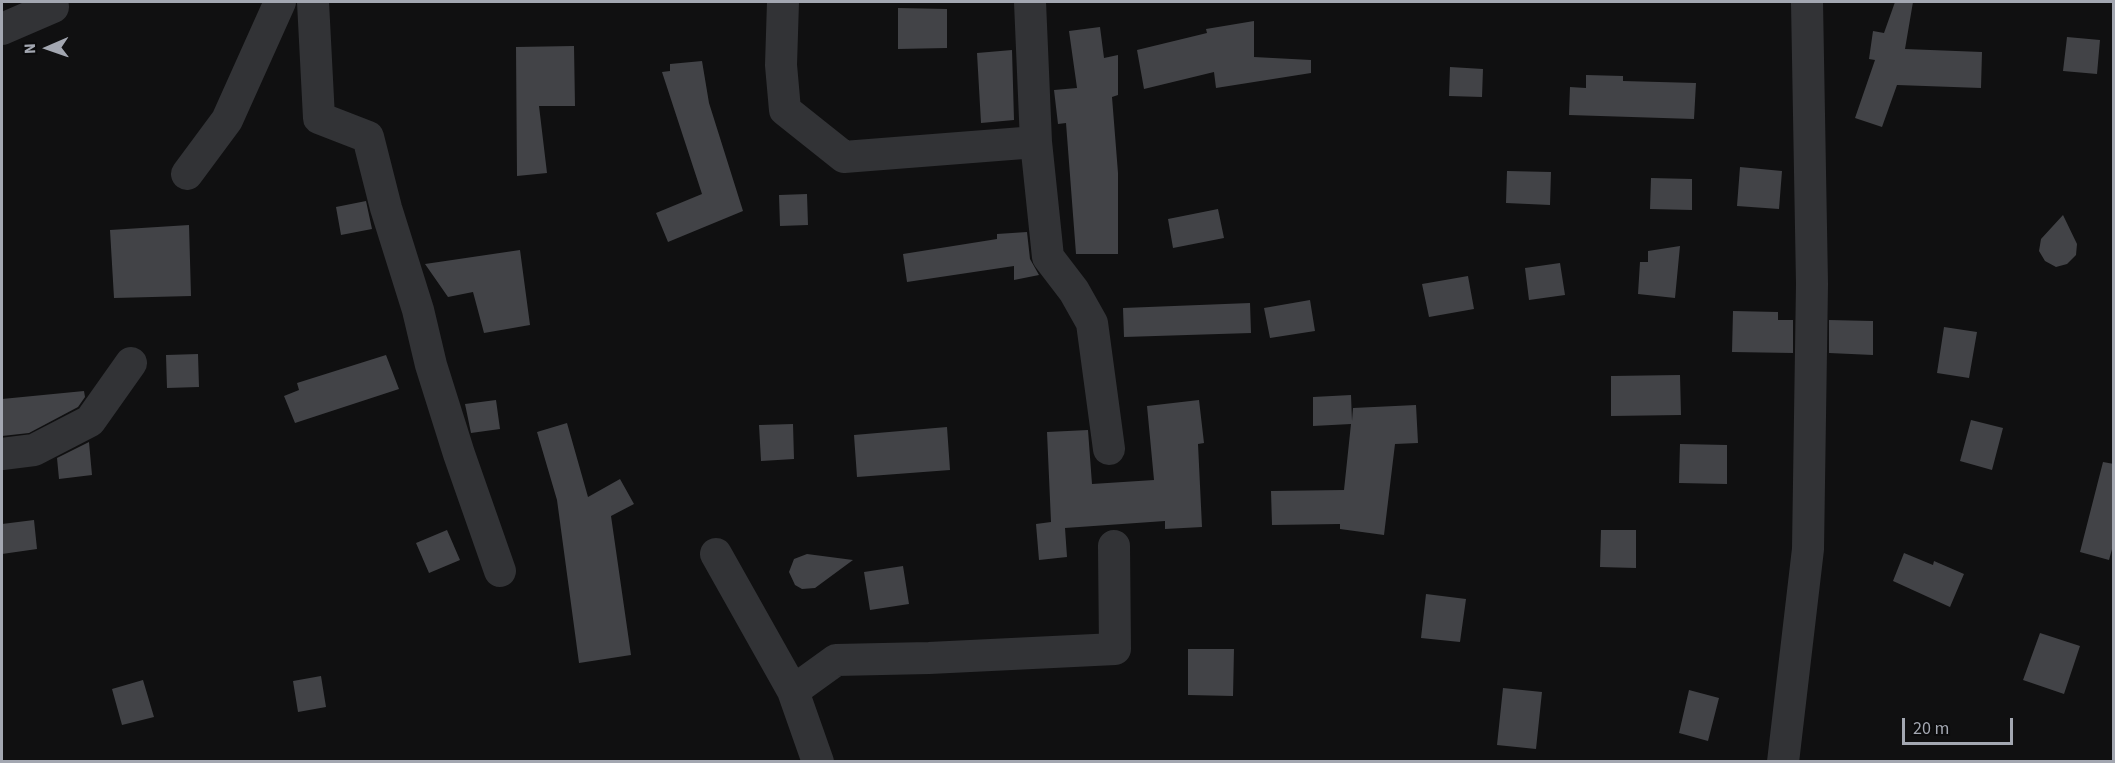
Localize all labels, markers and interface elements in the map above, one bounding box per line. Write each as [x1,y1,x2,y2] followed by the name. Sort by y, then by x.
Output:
[18,18,78,78] north arrow
[19,43,41,54] text: N
[1905,706,2016,744] scale bar
[1913,716,1949,741] text: 20 m

